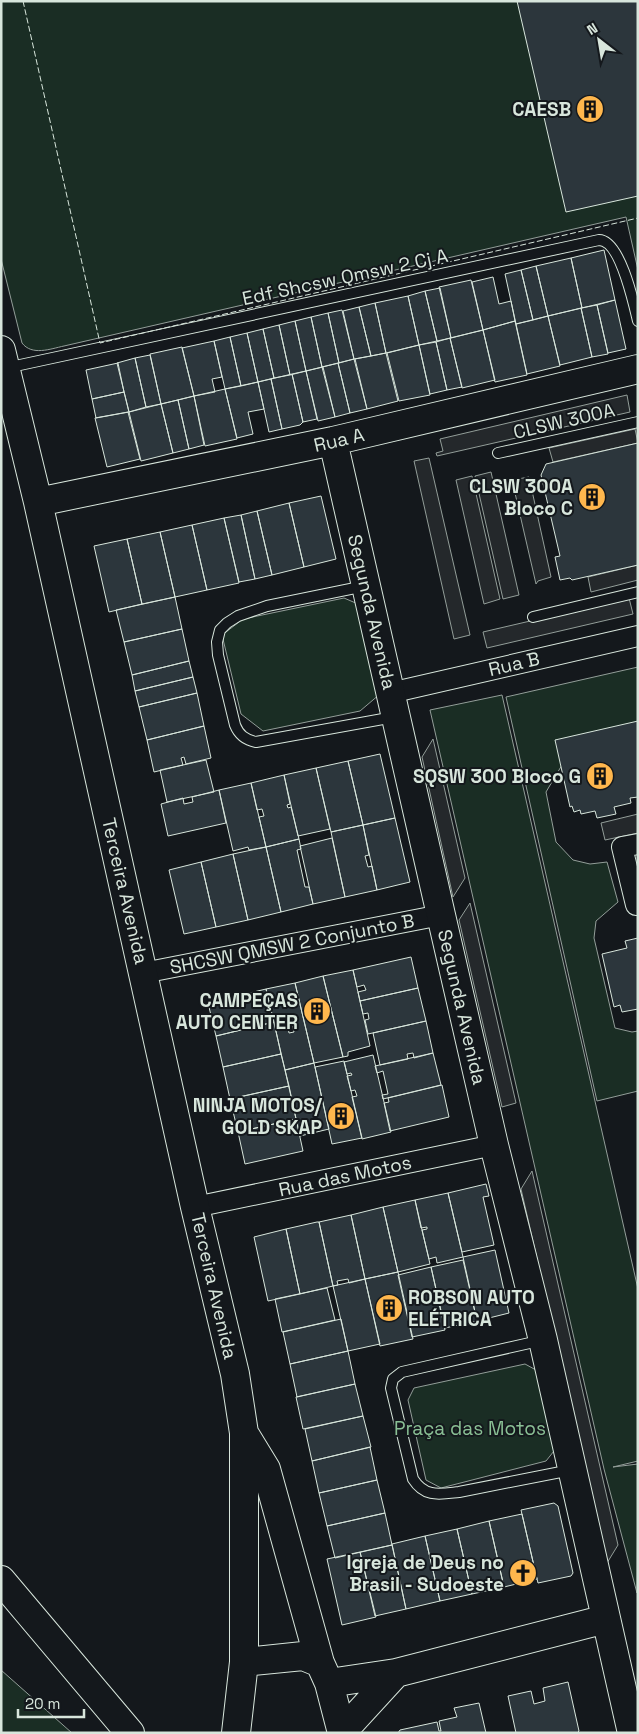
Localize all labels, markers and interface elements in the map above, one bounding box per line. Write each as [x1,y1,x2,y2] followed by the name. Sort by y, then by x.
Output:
[574,15,624,65] north arrow
[584,19,601,39] text: N
[575,94,605,124] building icon: CAESB
[512,97,571,122] place label: CAESB
[240,243,450,311] street label: Edf Shcsw Qmsw 2 Cj A
[511,397,617,445] street label: CLSW 300A
[311,422,367,458] street label: Rua A
[469,474,573,521] place label: CLSW 300A Bloco C
[577,482,607,512] building icon: CLSW 300A Bloco C
[342,532,402,692] street label: Segunda Avenida
[486,646,542,682] street label: Rua B
[585,761,615,791] building icon: SQSW 300 Bloco G
[413,764,581,789] place label: SQSW 300 Bloco G
[96,815,154,967] street label: Terceira Avenida
[168,908,416,980] street label: SHCSW QMSW 2 Conjunto B
[432,927,492,1087] street label: Segunda Avenida
[176,988,298,1035] place label: CAMPEÇAS AUTO CENTER
[302,996,332,1026] building icon: CAMPEÇAS AUTO CENTER
[193,1093,323,1140] place label: NINJA MOTOS/ GOLD SKAP
[326,1101,356,1131] building icon: NINJA MOTOS/ GOLD SKAP
[276,1150,414,1202] street label: Rua das Motos
[185,1210,243,1362] street label: Terceira Avenida
[408,1285,535,1332] place label: ROBSON AUTO ELÉTRICA
[374,1293,404,1323] building icon: ROBSON AUTO ELÉTRICA
[394,1416,546,1441] park label: Praça das Motos
[346,1550,504,1597] place label: Igreja de Deus no Brasil - Sudoeste
[508,1558,538,1588] church icon: Igreja de Deus no Brasil - Sudoeste
[18,1686,84,1718] scale bar
[25,1694,60,1713] text: 20 m

